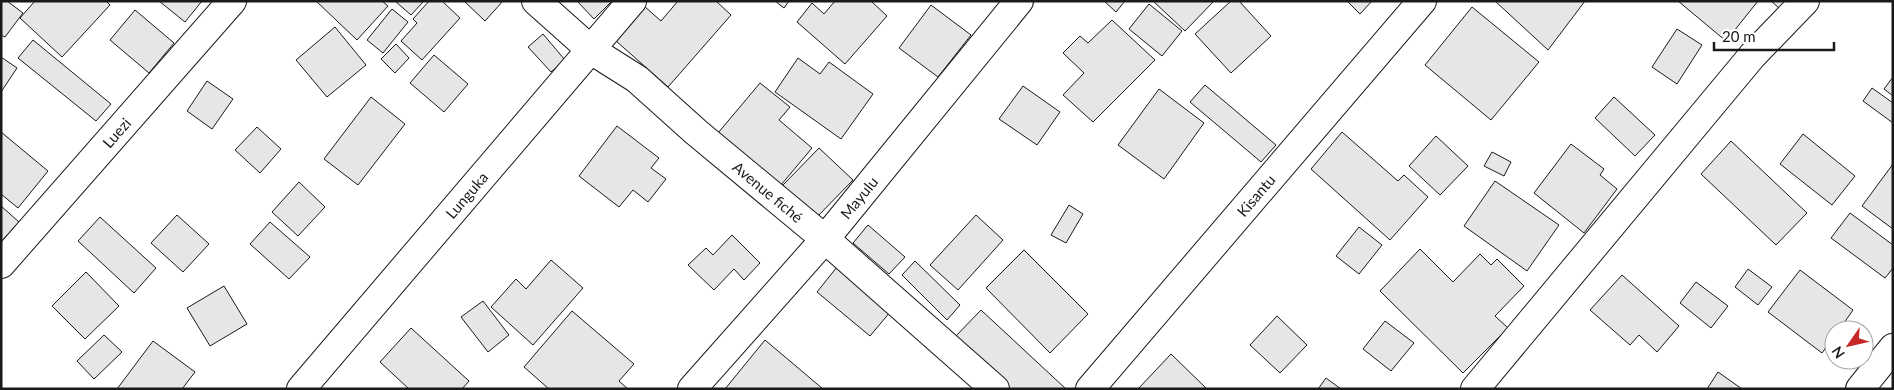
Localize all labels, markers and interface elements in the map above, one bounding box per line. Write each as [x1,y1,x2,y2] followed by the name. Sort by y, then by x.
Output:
[1714,20,1834,52] scale bar
[1722,27,1756,45] text: 20 m
[99,114,134,151] street label: Luezi
[729,158,807,226] street label: Avenue fiché
[442,168,491,222] street label: Lunguka
[1233,171,1279,220] street label: Kisantu
[836,173,881,222] street label: Mayulu
[1824,320,1874,370] north arrow
[1828,343,1848,362] text: N

